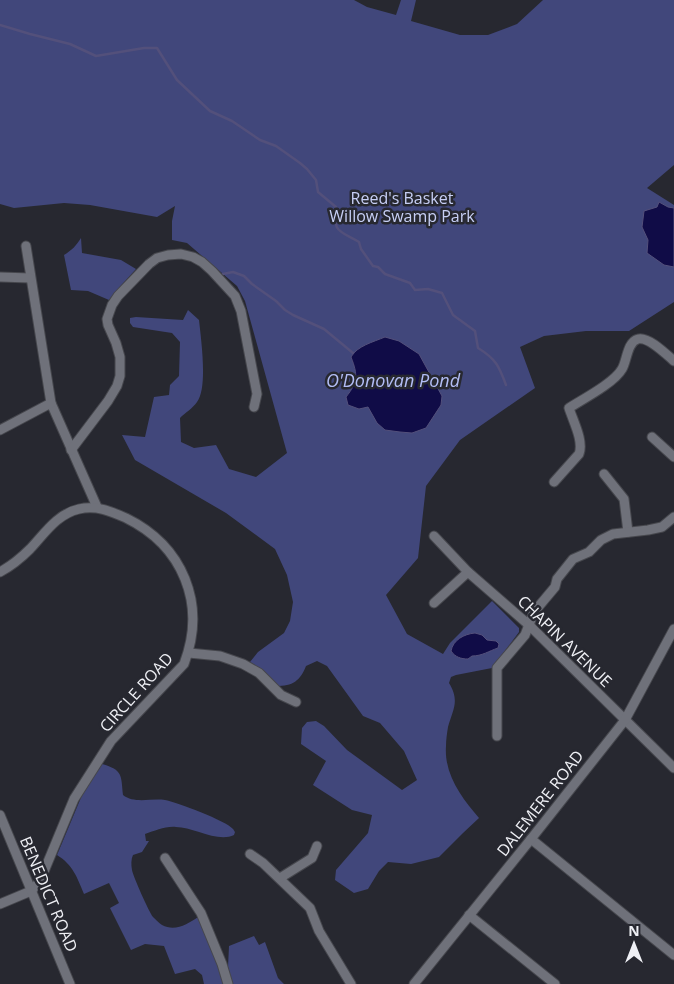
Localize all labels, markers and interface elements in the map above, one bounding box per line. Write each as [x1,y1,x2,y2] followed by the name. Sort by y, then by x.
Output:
[329,187,475,227] park label: Reed's Basket Willow Swamp Park
[326,368,461,392] water label: O'Donovan Pond
[513,590,617,692] street label: CHAPIN AVENUE
[94,647,178,737] street label: CIRCLE ROAD
[492,745,588,861] street label: DALEMERE ROAD
[15,833,83,955] street label: BENEDICT ROAD
[609,919,659,969] north arrow
[628,921,640,940] text: N

